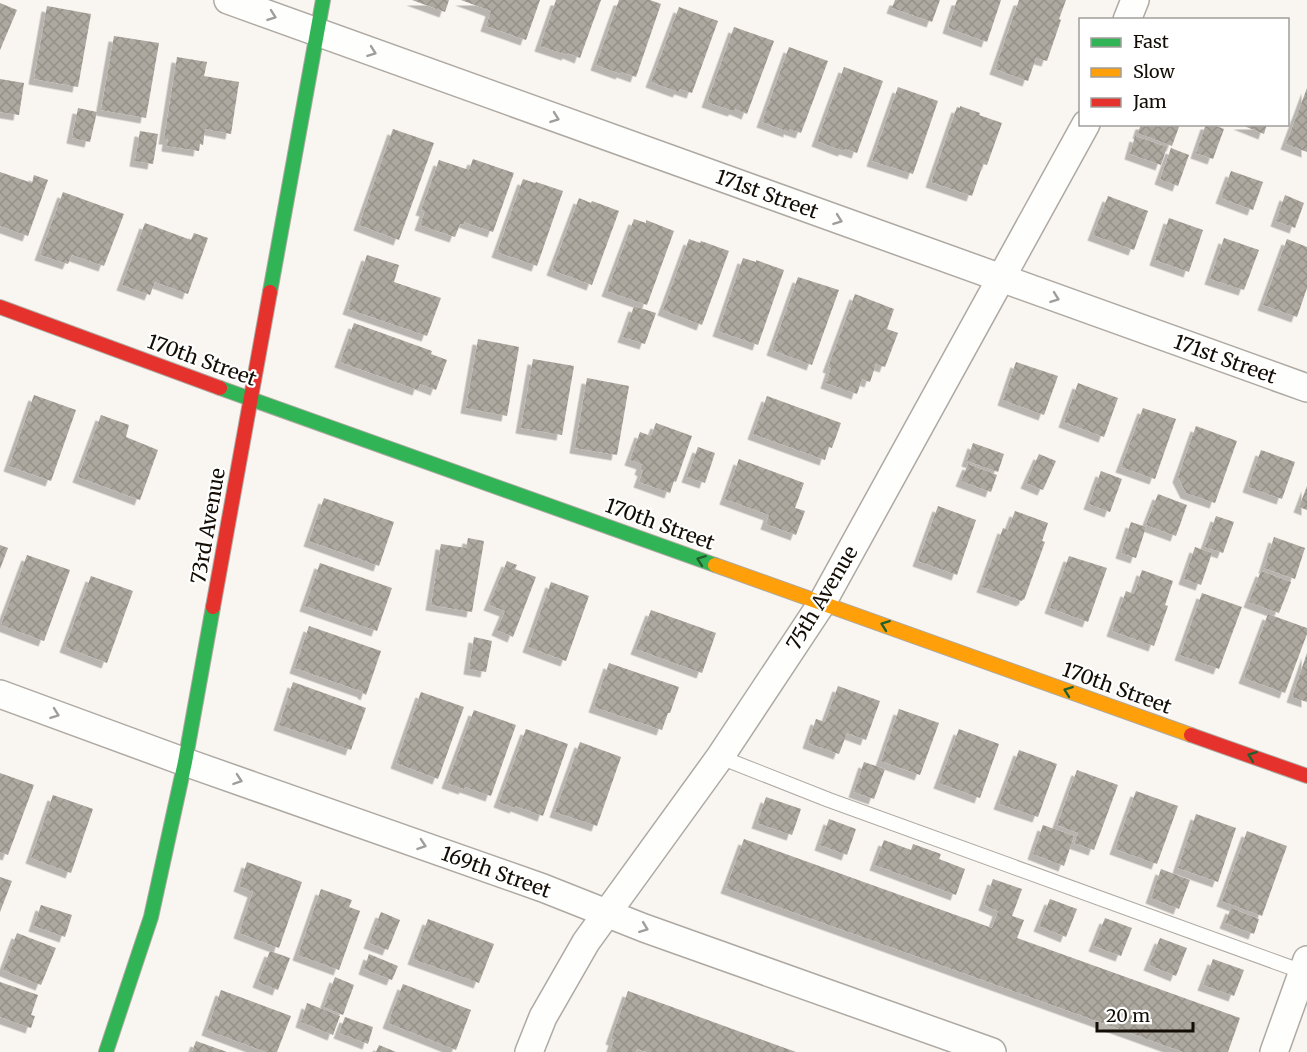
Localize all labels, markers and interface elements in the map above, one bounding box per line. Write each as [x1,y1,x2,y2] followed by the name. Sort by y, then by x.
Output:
[267,9,277,22] one-way arrow
[1079,18,1289,126] legend
[1133,30,1169,53] text: Fast
[366,44,377,57] one-way arrow
[1133,60,1176,83] text: Slow
[1132,90,1167,113] text: Jam
[549,110,560,123] one-way arrow
[712,163,822,224] street label: 171st Street
[832,212,842,225] one-way arrow
[1050,290,1060,303] one-way arrow
[144,328,260,391] street label: 170th Street
[1170,328,1280,389] street label: 171st Street
[185,466,230,586] street label: 73rd Avenue
[602,492,718,555] street label: 170th Street
[781,541,863,655] street label: 75th Avenue
[696,554,707,567] one-way arrow
[880,620,891,633] one-way arrow
[1059,656,1175,719] street label: 170th Street
[1063,685,1074,698] one-way arrow
[49,706,60,719] one-way arrow
[1247,751,1258,764] one-way arrow
[232,773,243,786] one-way arrow
[416,838,427,851] one-way arrow
[438,840,555,903] street label: 169th Street
[639,920,649,933] one-way arrow
[1097,995,1193,1033] scale bar
[1106,1004,1150,1027] text: 20 m

